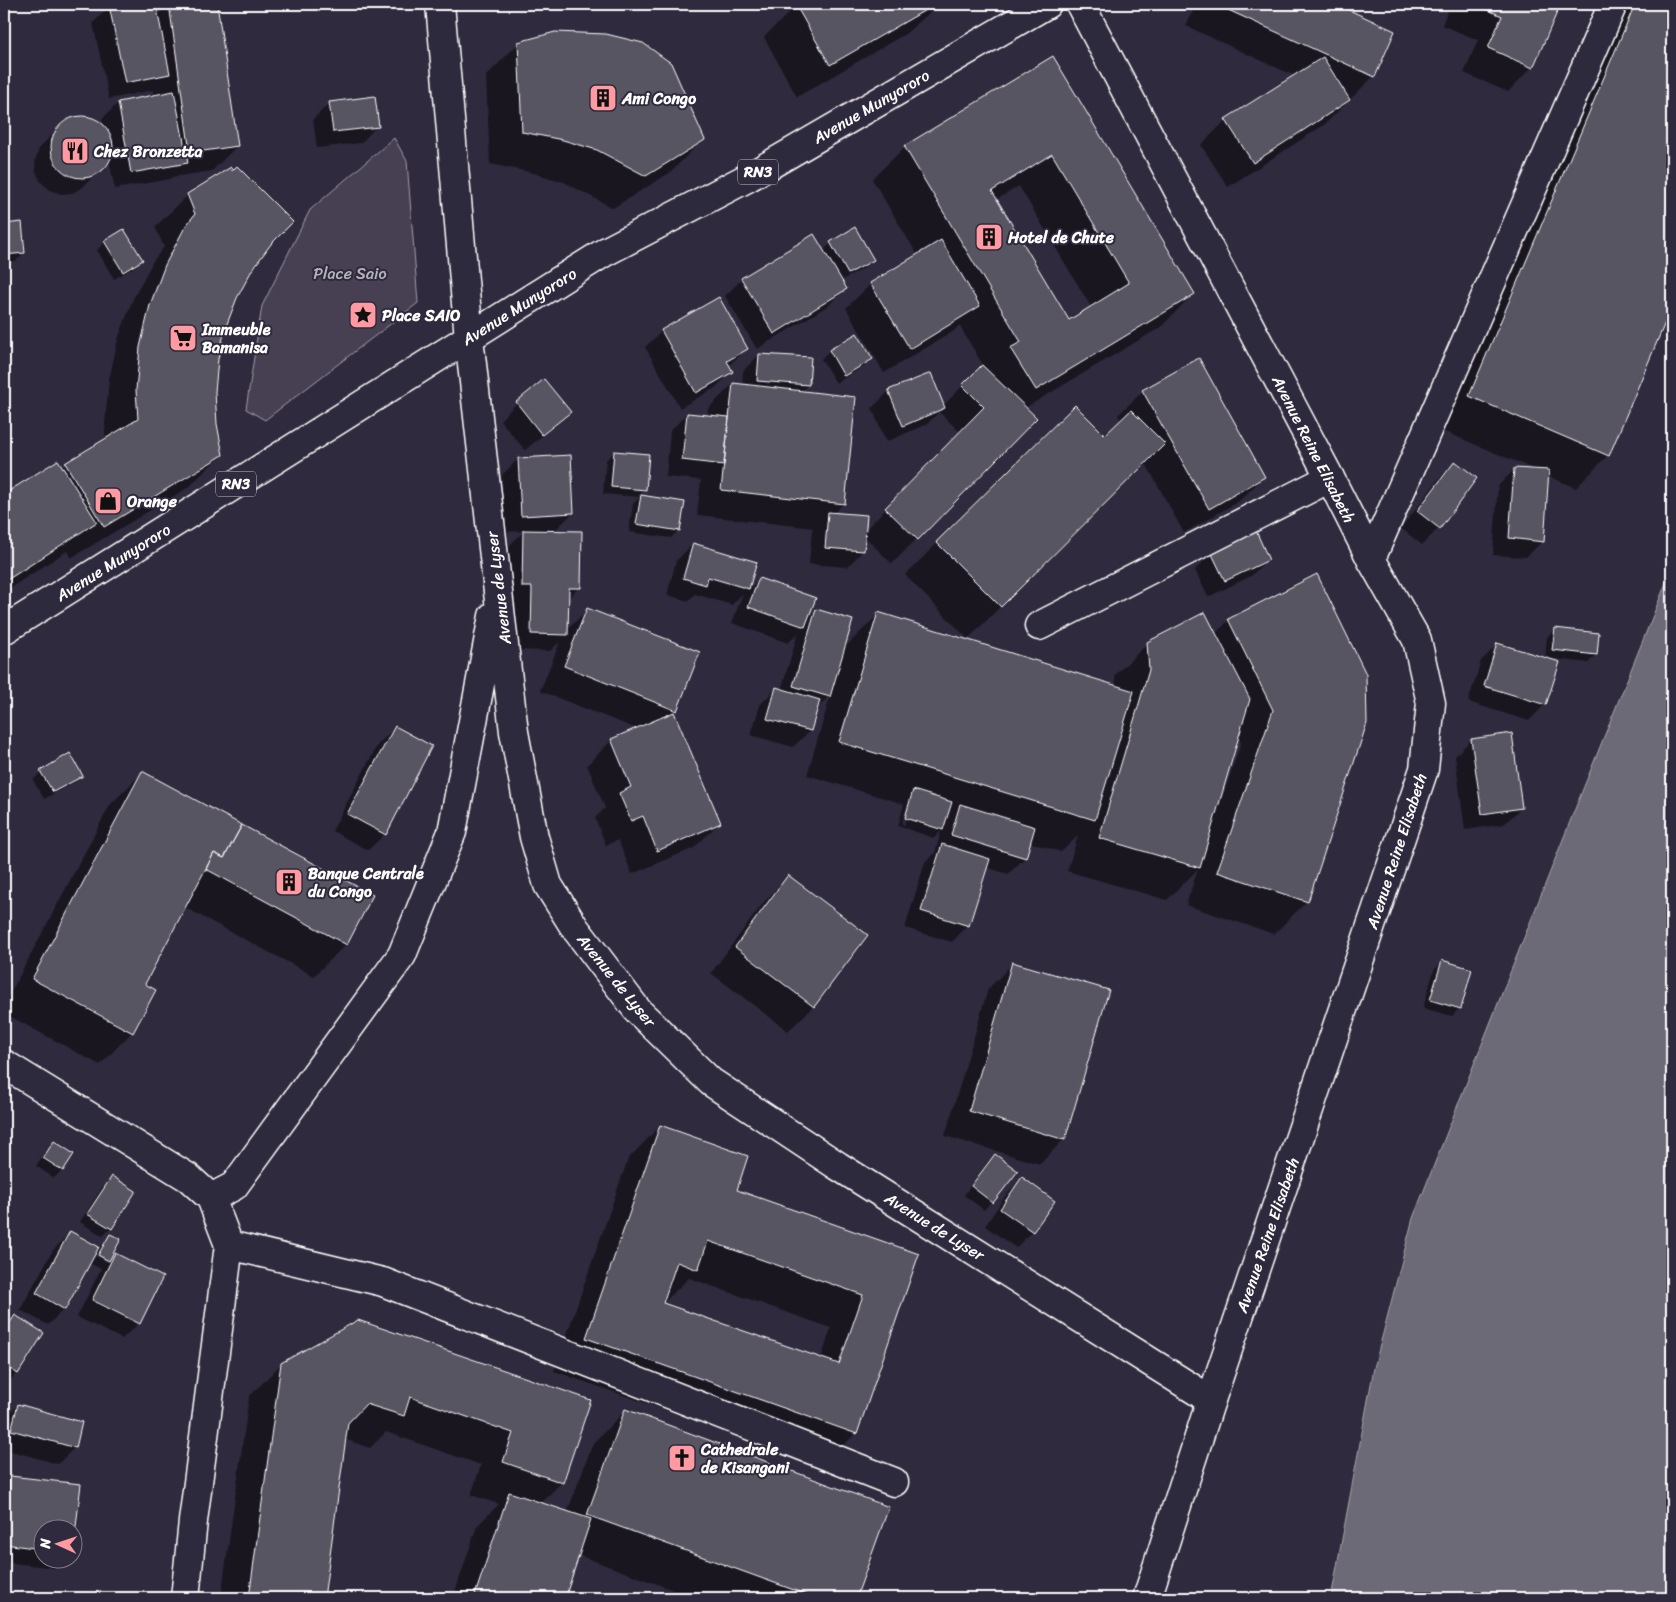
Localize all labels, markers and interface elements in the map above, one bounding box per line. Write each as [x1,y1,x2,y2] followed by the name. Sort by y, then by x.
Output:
[806,61,935,152] street label: Avenue Munyororo
[588,83,618,113] building icon: Ami Congo
[621,84,696,113] place label: Ami Congo
[60,136,90,166] restaurant icon: Chez Bronzetta
[93,137,202,166] place label: Chez Bronzetta
[738,160,778,184] road number: RN3
[974,222,1004,252] building icon: Hotel de Chute
[1007,223,1115,252] place label: Hotel de Chute
[313,259,387,288] park label: Place Saio
[455,259,583,354] street label: Avenue Munyororo
[348,300,378,330] place icon: Place SAIO
[382,301,461,330] place label: Place SAIO
[201,315,271,362] place label: Immeuble Bamanisa
[168,323,198,353] supermarket icon: Immeuble Bamanisa
[1263,369,1363,528] street label: Avenue Reine Elisabeth
[216,472,256,496] road number: RN3
[93,486,123,516] shop icon: Orange
[126,487,178,516] place label: Orange
[49,515,177,610] street label: Avenue Munyororo
[477,528,520,647] street label: Avenue de Lyser
[1357,769,1435,934] street label: Avenue Reine Elisabeth
[308,859,424,906] place label: Banque Centrale du Congo
[274,867,304,897] building icon: Banque Centrale du Congo
[569,926,665,1035] street label: Avenue de Lyser
[1227,1154,1308,1318] street label: Avenue Reine Elisabeth
[878,1183,992,1270] street label: Avenue de Lyser
[700,1435,791,1482] place label: Cathedrale de Kisangani
[667,1443,697,1473] church icon: Cathedrale de Kisangani
[32,1520,82,1570] north arrow
[33,1538,58,1550] text: N

